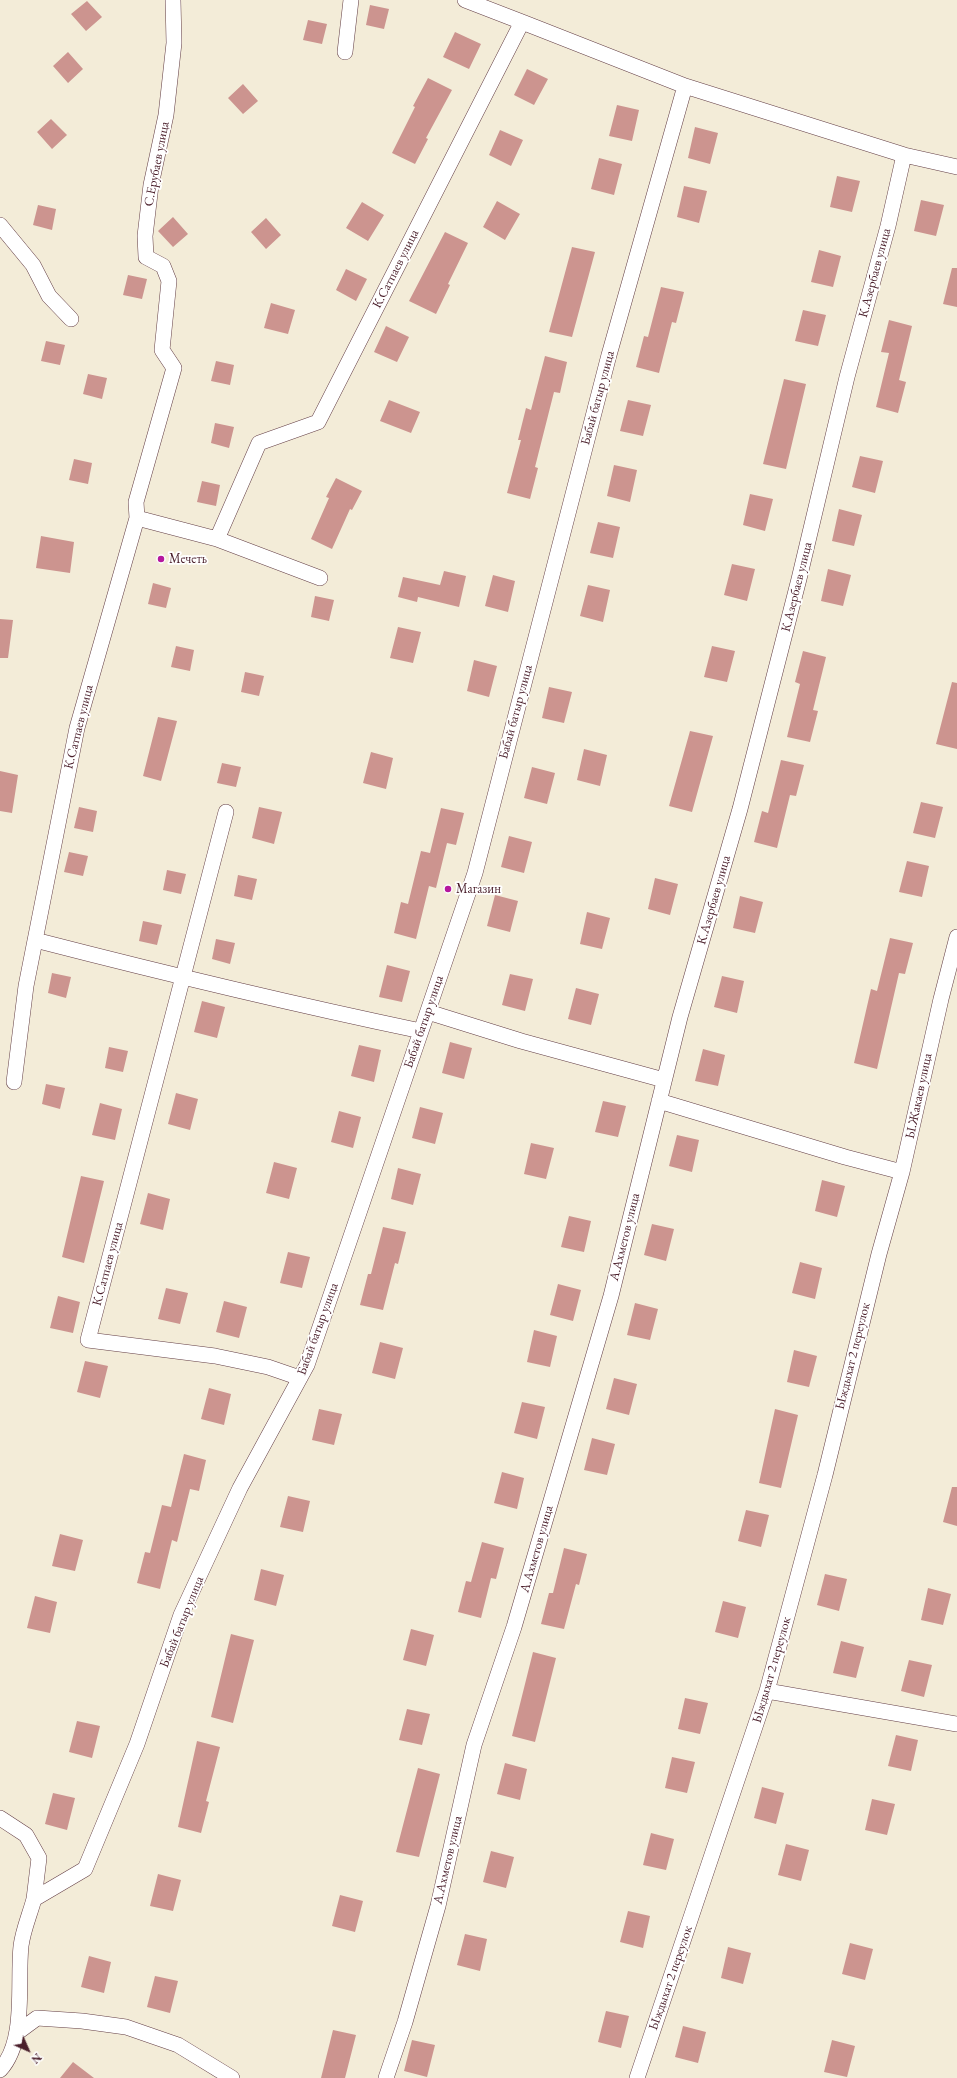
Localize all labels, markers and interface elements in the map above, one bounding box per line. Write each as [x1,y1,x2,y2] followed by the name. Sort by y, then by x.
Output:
[141,120,173,208] street label: С.Ерубаев улица
[369,227,423,311] street label: К.Сатпаев улица
[856,227,894,319] street label: К.Азербаев улица
[578,349,618,447] street label: Бабай батыр улица
[778,540,816,634] street label: К.Азербаев улица
[169,551,207,567] place label: Мечеть
[156,554,166,564] marker: Мечеть
[496,663,536,761] street label: Бабай батыр улица
[61,683,97,771] street label: К.Сатпаев улица
[694,854,734,946] street label: К.Азербаев улица
[456,881,501,897] place label: Магазин
[443,884,453,894] marker: Магазин
[401,974,447,1070] street label: Бабай батыр улица
[902,1052,936,1140] street label: Ы.Жакаев улица
[607,1191,643,1283] street label: А.Ахметов улица
[89,1220,127,1308] street label: К.Сатпаев улица
[294,1281,342,1377] street label: Бабай батыр улица
[832,1301,874,1411] street label: Ыждыхат 2 переулок
[517,1504,557,1594] street label: А.Ахметов улица
[157,1574,207,1670] street label: Бабай батыр улица
[749,1615,795,1725] street label: Ыждыхат 2 переулок
[430,1814,466,1906] street label: А.Ахметов улица
[646,1924,696,2032] street label: Ыждыхат 2 переулок
[8,2030,48,2070] north arrow
[28,2050,45,2067] text: N

